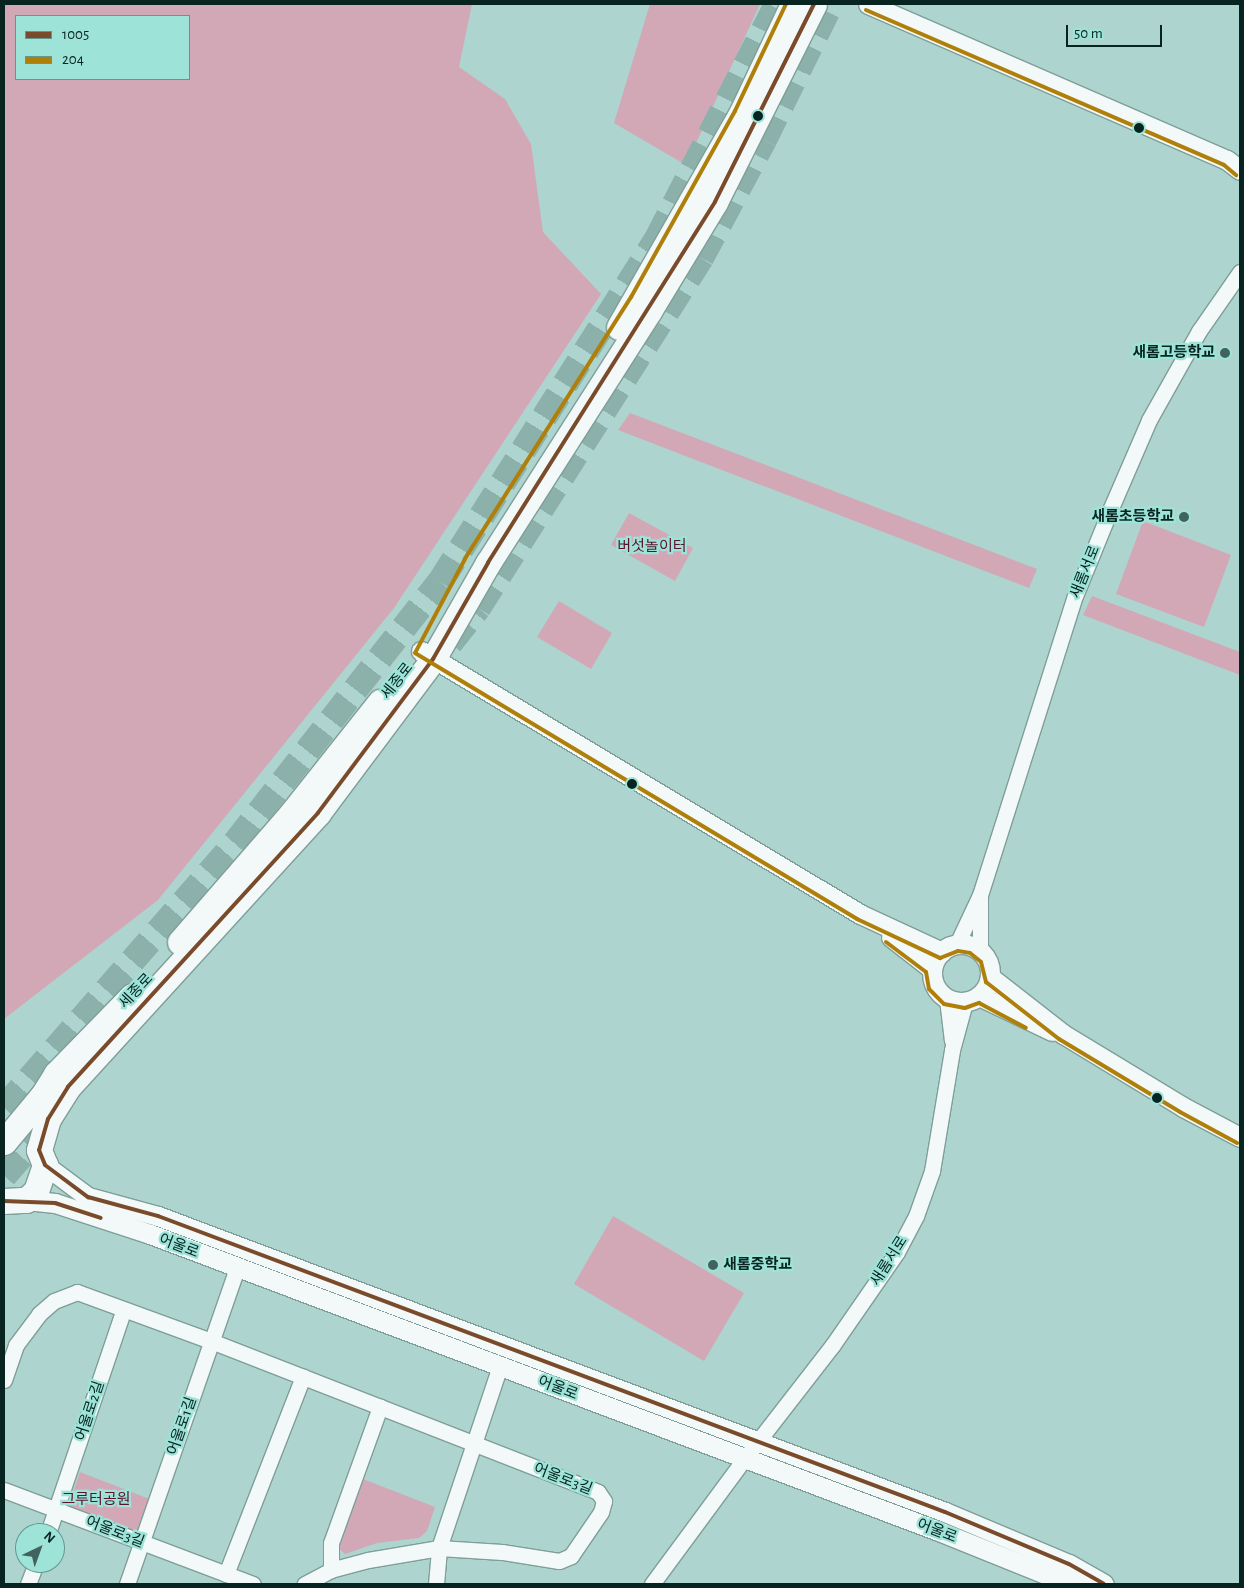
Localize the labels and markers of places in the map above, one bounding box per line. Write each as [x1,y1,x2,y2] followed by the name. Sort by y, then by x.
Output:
[753,111,763,121] unlabelled marker
[1134,123,1144,133] unlabelled marker
[1132,344,1215,362] place label: 새롬고등학교
[1219,347,1231,359] marker: 새롬고등학교
[1091,508,1174,526] place label: 새롬초등학교
[1178,511,1190,523] marker: 새롬초등학교
[627,779,637,789] unlabelled marker
[1152,1093,1162,1103] unlabelled marker
[723,1256,792,1274] place label: 새롬중학교
[707,1259,719,1271] marker: 새롬중학교

